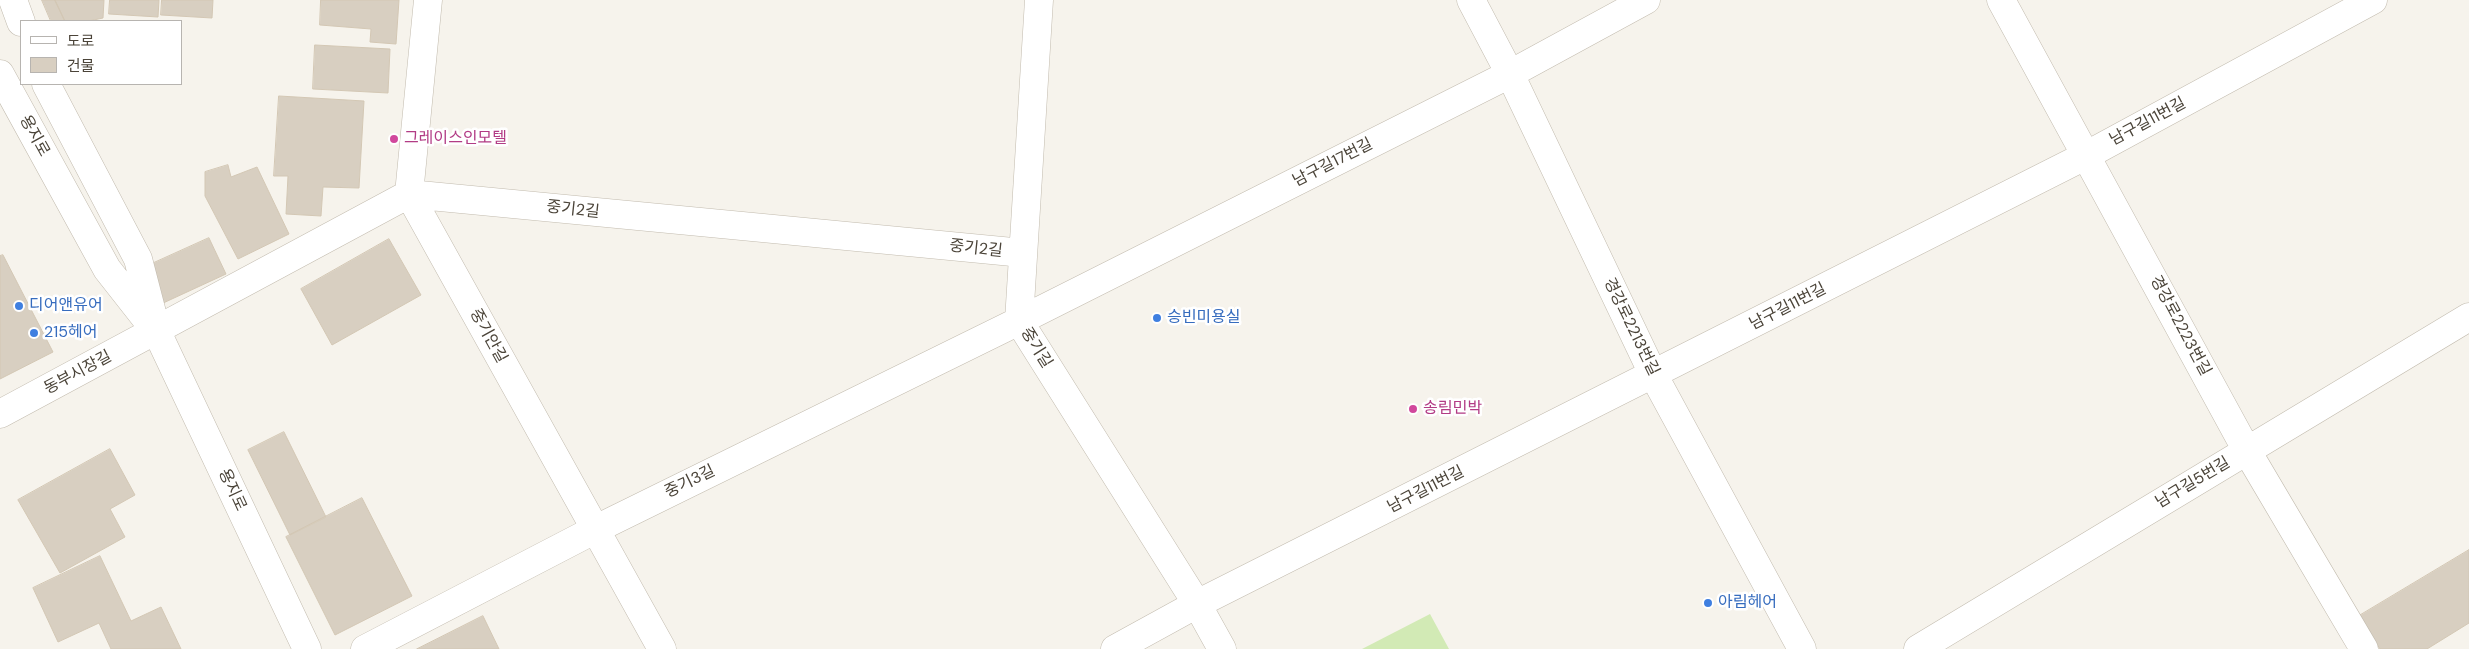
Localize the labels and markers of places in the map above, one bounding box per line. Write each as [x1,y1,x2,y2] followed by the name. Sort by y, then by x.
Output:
[404,129,507,149] place label: 그레이스인모텔
[388,133,400,145] marker: 그레이스인모텔
[29,296,103,316] place label: 디어앤유어
[13,300,25,312] marker: 디어앤유어
[1167,308,1241,328] place label: 승빈미용실
[1151,312,1163,324] marker: 승빈미용실
[44,323,97,343] place label: 215헤어
[28,327,40,339] marker: 215헤어
[1423,399,1482,419] place label: 송림민박
[1407,403,1419,415] marker: 송림민박
[1718,593,1777,613] place label: 아림헤어
[1702,597,1714,609] marker: 아림헤어

